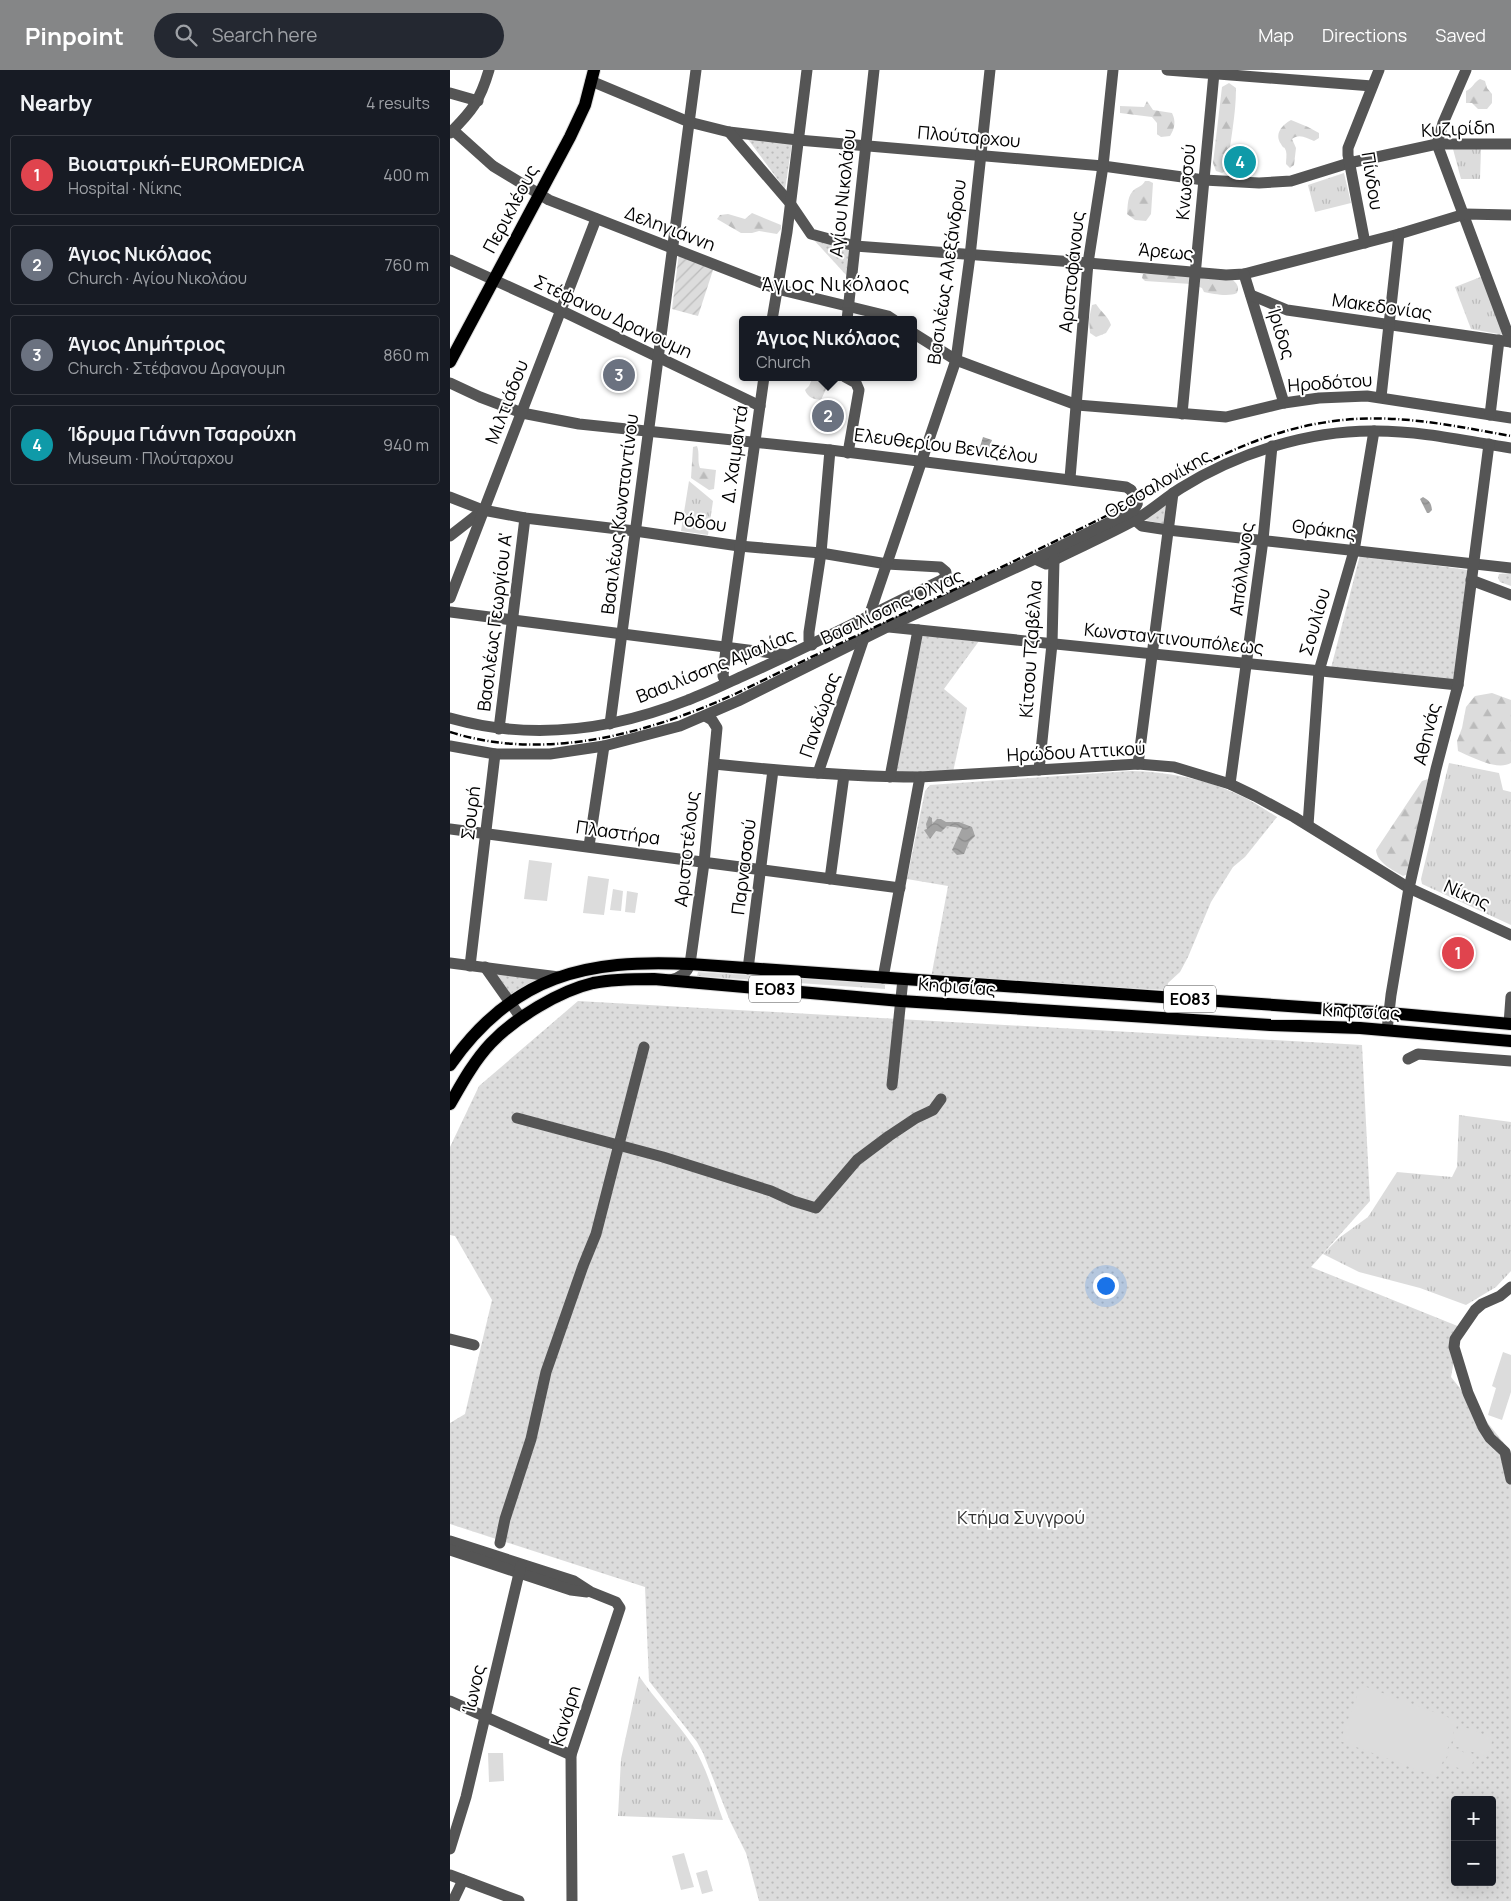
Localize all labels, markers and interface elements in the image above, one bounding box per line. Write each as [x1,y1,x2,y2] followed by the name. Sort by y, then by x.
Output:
[154,13,504,58] search box
[25,19,124,52] text: Pinpoint
[172,21,200,49] icon: search
[212,22,317,48] text: Search here
[1258,23,1294,47] text: Map
[1322,23,1407,47] text: Directions
[1435,23,1486,47] text: Saved
[20,89,92,117] text: Nearby
[366,92,430,114] text: 4 results
[1420,114,1495,142] street label: Κυζιρίδη
[917,120,1022,152] street label: Πλούταρχου
[823,128,861,258] street label: Αγίου Νικολάου
[1170,143,1200,221] street label: Κνωσσού
[1224,143,1256,181] pin: 4
[1357,150,1389,212] street label: Πίνδου
[68,151,305,177] text: Βιοιατρική--EUROMEDICA
[477,160,543,257] street label: Περικλέους
[33,164,41,186] text: 1
[383,164,429,186] text: 400 m
[68,177,182,199] text: Hospital · Νίκης
[921,178,971,366] street label: Βασιλέως Αλεξάνδρου
[622,200,719,256] street label: Δεληγιάννη
[1053,210,1089,334] street label: Αριστοφάνους
[1137,237,1195,265] street label: Άρεως
[68,241,212,267] text: Άγιος Νικόλαος
[32,254,42,276] text: 2
[385,254,429,276] text: 760 m
[68,267,247,289] text: Church · Αγίου Νικολάου
[530,269,696,363] street label: Στέφανου Δραγουμη
[761,271,911,297] district label: Άγιος Νικόλαος
[1330,287,1434,325] street label: Μακεδονίας
[1263,303,1301,362] street label: Ίριδος
[739,316,917,381] popup
[756,325,900,351] text: Άγιος Νικόλαος
[68,331,225,357] text: Άγιος Δημήτριος
[32,344,42,366] text: 3
[383,344,429,366] text: 860 m
[756,351,811,373] text: Church
[479,356,533,447] street label: Μιλτιάδου
[603,356,635,394] pin: 3
[68,357,285,379] text: Church · Στέφανου Δραγουμη
[1287,367,1373,397] street label: Ηροδότου
[812,397,844,435] pin: 2
[715,403,753,504] street label: Δ. Χαιμαντά
[595,412,643,616] street label: Βασιλέως Κωνσταντίνου
[68,421,296,447] text: Ίδρυμα Γιάννη Τσαρούχη
[853,422,1039,468] street label: Ελευθερίου Βενιζέλου
[32,434,42,456] text: 4
[383,434,429,456] text: 940 m
[1100,443,1215,523] street label: Θεσσαλονίκης
[68,447,234,469] text: Museum · Πλούταρχου
[672,505,728,537] street label: Ρόδου
[1291,513,1358,545] street label: Θράκης
[1223,521,1259,617] street label: Απόλλωνος
[471,531,517,713] street label: Βασιλέως Γεωργίου Α'
[816,563,967,650] street label: Βασιλίσσης Όλγας
[1013,579,1047,719] street label: Κίτσου Τζαβέλλα
[1293,585,1335,658] street label: Σουλίου
[1083,617,1265,659] street label: Κωνσταντινουπόλεως
[632,622,799,708] street label: Βασιλίσσης Αμαλίας
[793,669,845,760] street label: Πανδώρας
[1407,700,1445,767] street label: Αθηνάς
[1006,735,1146,767] street label: Ηρώδου Αττικού
[455,784,485,841] street label: Σουρή
[668,790,704,908] street label: Αριστοτέλους
[575,814,662,850] street label: Πλαστήρα
[725,818,761,916] street label: Παρνασσού
[1440,873,1494,915] street label: Νίκης
[1442,934,1474,972] pin: 1
[917,971,997,1001] street label: Κηφισίας
[749,976,801,1002] road number: ΕΟ83
[1164,986,1216,1012] road number: ΕΟ83
[1321,997,1401,1025] street label: Κηφισίας
[1093,1273,1119,1299] your location
[957,1505,1085,1529] park label: Κτήμα Συγγρού
[456,1662,490,1715] street label: Ίωνος
[544,1682,586,1749] street label: Κανάρη
[1451,1796,1496,1886] map controls
[1451,1796,1496,1841] button: +
[1451,1841,1496,1886] button: −

